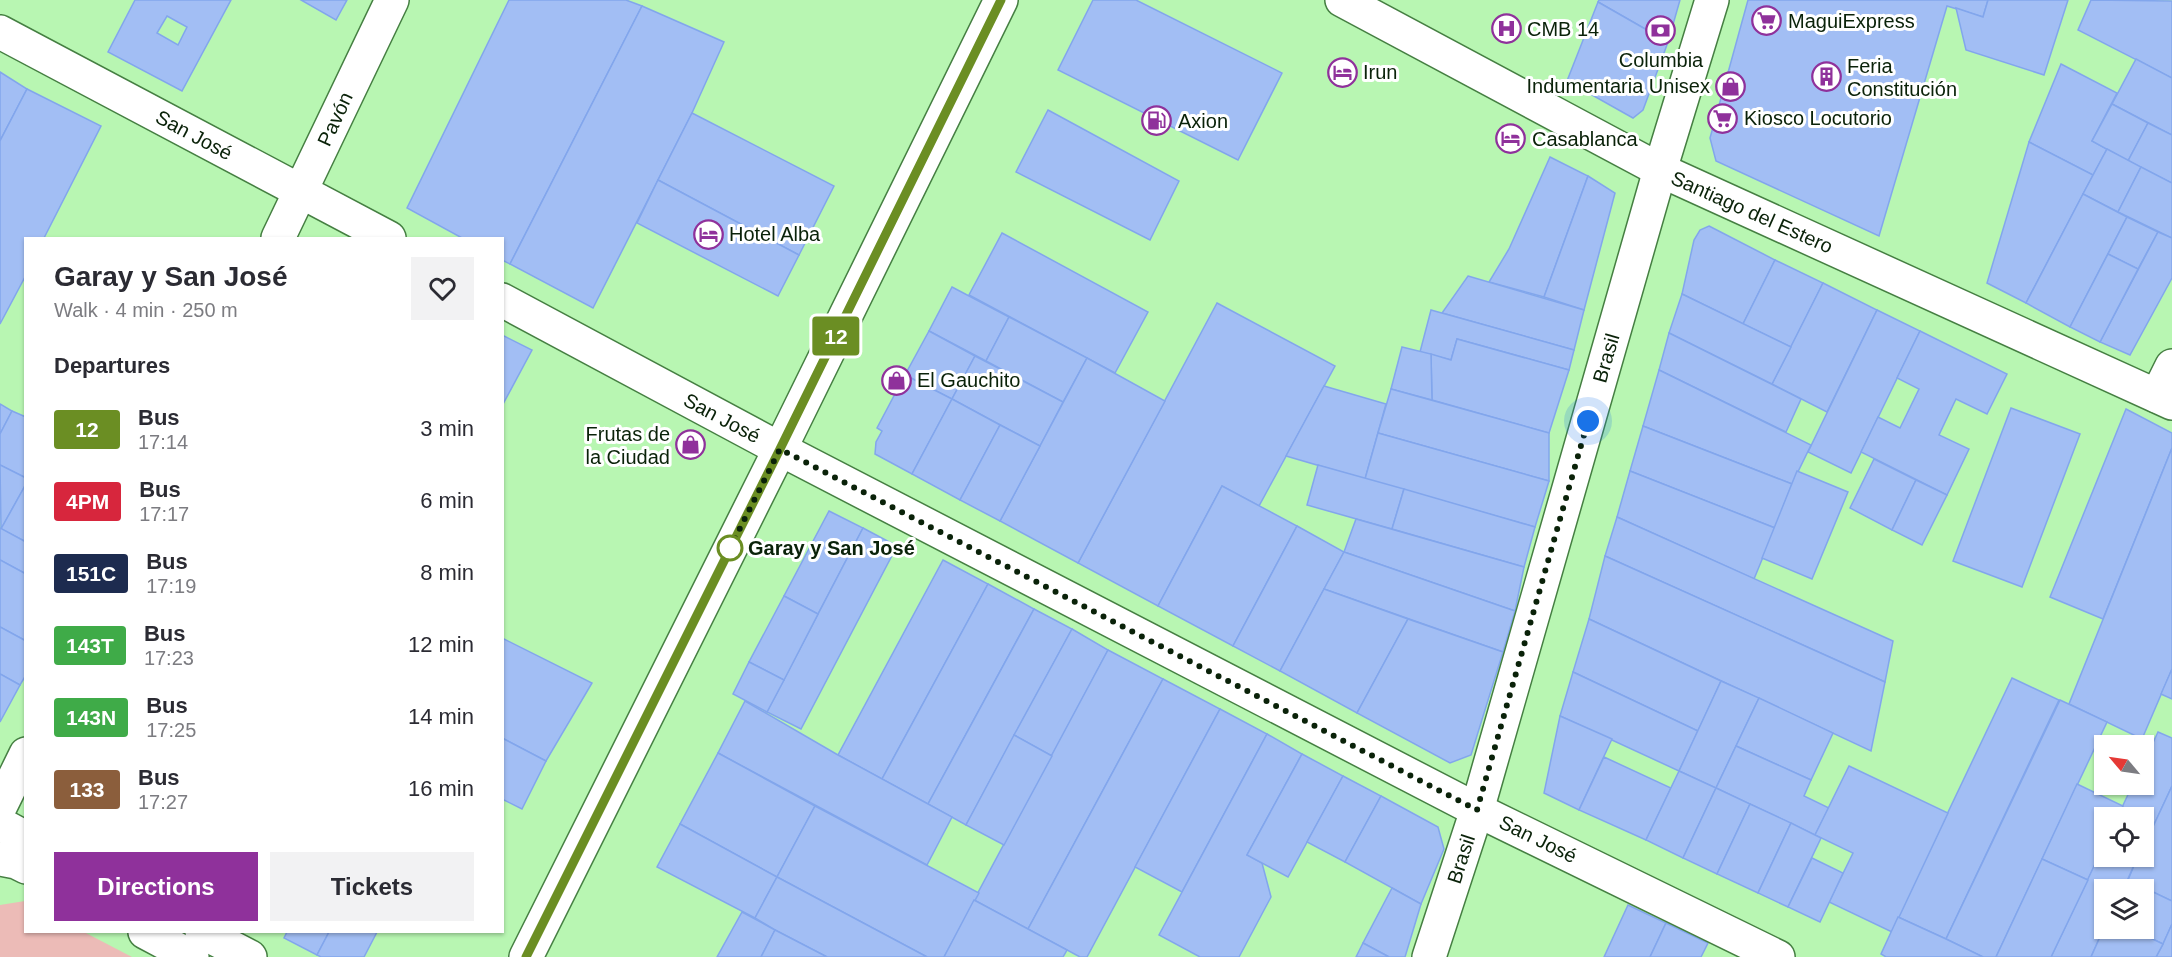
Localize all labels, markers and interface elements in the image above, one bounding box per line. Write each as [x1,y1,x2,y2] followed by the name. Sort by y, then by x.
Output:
[1751,5,1783,37] supermarket icon: MaguiExpress
[1788,10,1915,32] place label: MaguiExpress
[1490,13,1522,45] hospital icon: CMB 14
[1645,14,1677,46] bank icon: Columbia
[1527,18,1599,40] place label: CMB 14
[1619,49,1704,71] place label: Columbia
[1847,55,1957,100] place label: Feria Constitución
[1326,56,1358,88] hotel icon: Irun
[1363,61,1397,83] place label: Irun
[1810,61,1842,93] building icon: Feria Constitución
[1715,70,1747,102] shop icon: Indumentaria Unisex
[1527,75,1710,97] place label: Indumentaria Unisex
[313,89,357,149] street label: Pavón
[1707,102,1739,134] supermarket icon: Kiosco Locutorio
[1141,105,1173,137] fuel station icon: Axion
[152,106,236,164] street label: San José
[1744,107,1892,129] place label: Kiosco Locutorio
[1178,110,1228,132] place label: Axion
[1495,123,1527,155] hotel icon: Casablanca
[1532,128,1639,150] place label: Casablanca
[1668,166,1836,258] street label: Santiago del Estero
[692,218,724,250] hotel icon: Hotel Alba
[729,223,821,245] place label: Hotel Alba
[411,257,474,320] button: heart
[54,261,287,292] text: Garay y San José
[54,299,238,321] text: Walk · 4 min · 250 m
[809,316,863,356] line badge: 12
[824,325,848,348] text: 12
[1589,331,1623,385] street label: Brasil
[54,353,170,378] text: Departures
[880,364,912,396] shop icon: El Gauchito
[917,369,1020,391] place label: El Gauchito
[680,389,764,447] street label: San José
[138,405,180,430] text: Bus
[1573,406,1603,436] your location
[420,416,474,441] text: 3 min
[75,418,99,441] text: 12
[585,423,670,468] place label: Frutas de la Ciudad
[675,429,707,461] shop icon: Frutas de la Ciudad
[138,431,188,453] text: 17:14
[139,477,181,502] text: Bus
[420,488,474,513] text: 6 min
[66,490,109,513] text: 4PM
[139,503,189,525] text: 17:17
[717,535,743,561] marker: Garay y San José
[748,537,915,559] place label: Garay y San José
[146,549,188,574] text: Bus
[420,560,474,585] text: 8 min
[66,562,116,585] text: 151C
[146,575,196,597] text: 17:19
[144,621,185,646] text: Bus
[408,632,474,657] text: 12 min
[66,634,114,657] text: 143T
[144,647,194,669] text: 17:23
[146,693,188,718] text: Bus
[408,704,474,729] text: 14 min
[66,706,116,729] text: 143N
[146,719,196,741] text: 17:25
[2094,735,2154,795] north arrow
[2094,735,2154,939] map controls
[138,765,180,790] text: Bus
[408,776,474,801] text: 16 min
[69,778,105,801] text: 133
[138,791,188,813] text: 17:27
[2094,807,2154,867] button: locate
[1496,811,1580,867] street label: San José
[1443,832,1479,886] street label: Brasil
[54,852,258,921] button: Directions
[270,852,474,921] button: Tickets
[2094,879,2154,939] button: layers

